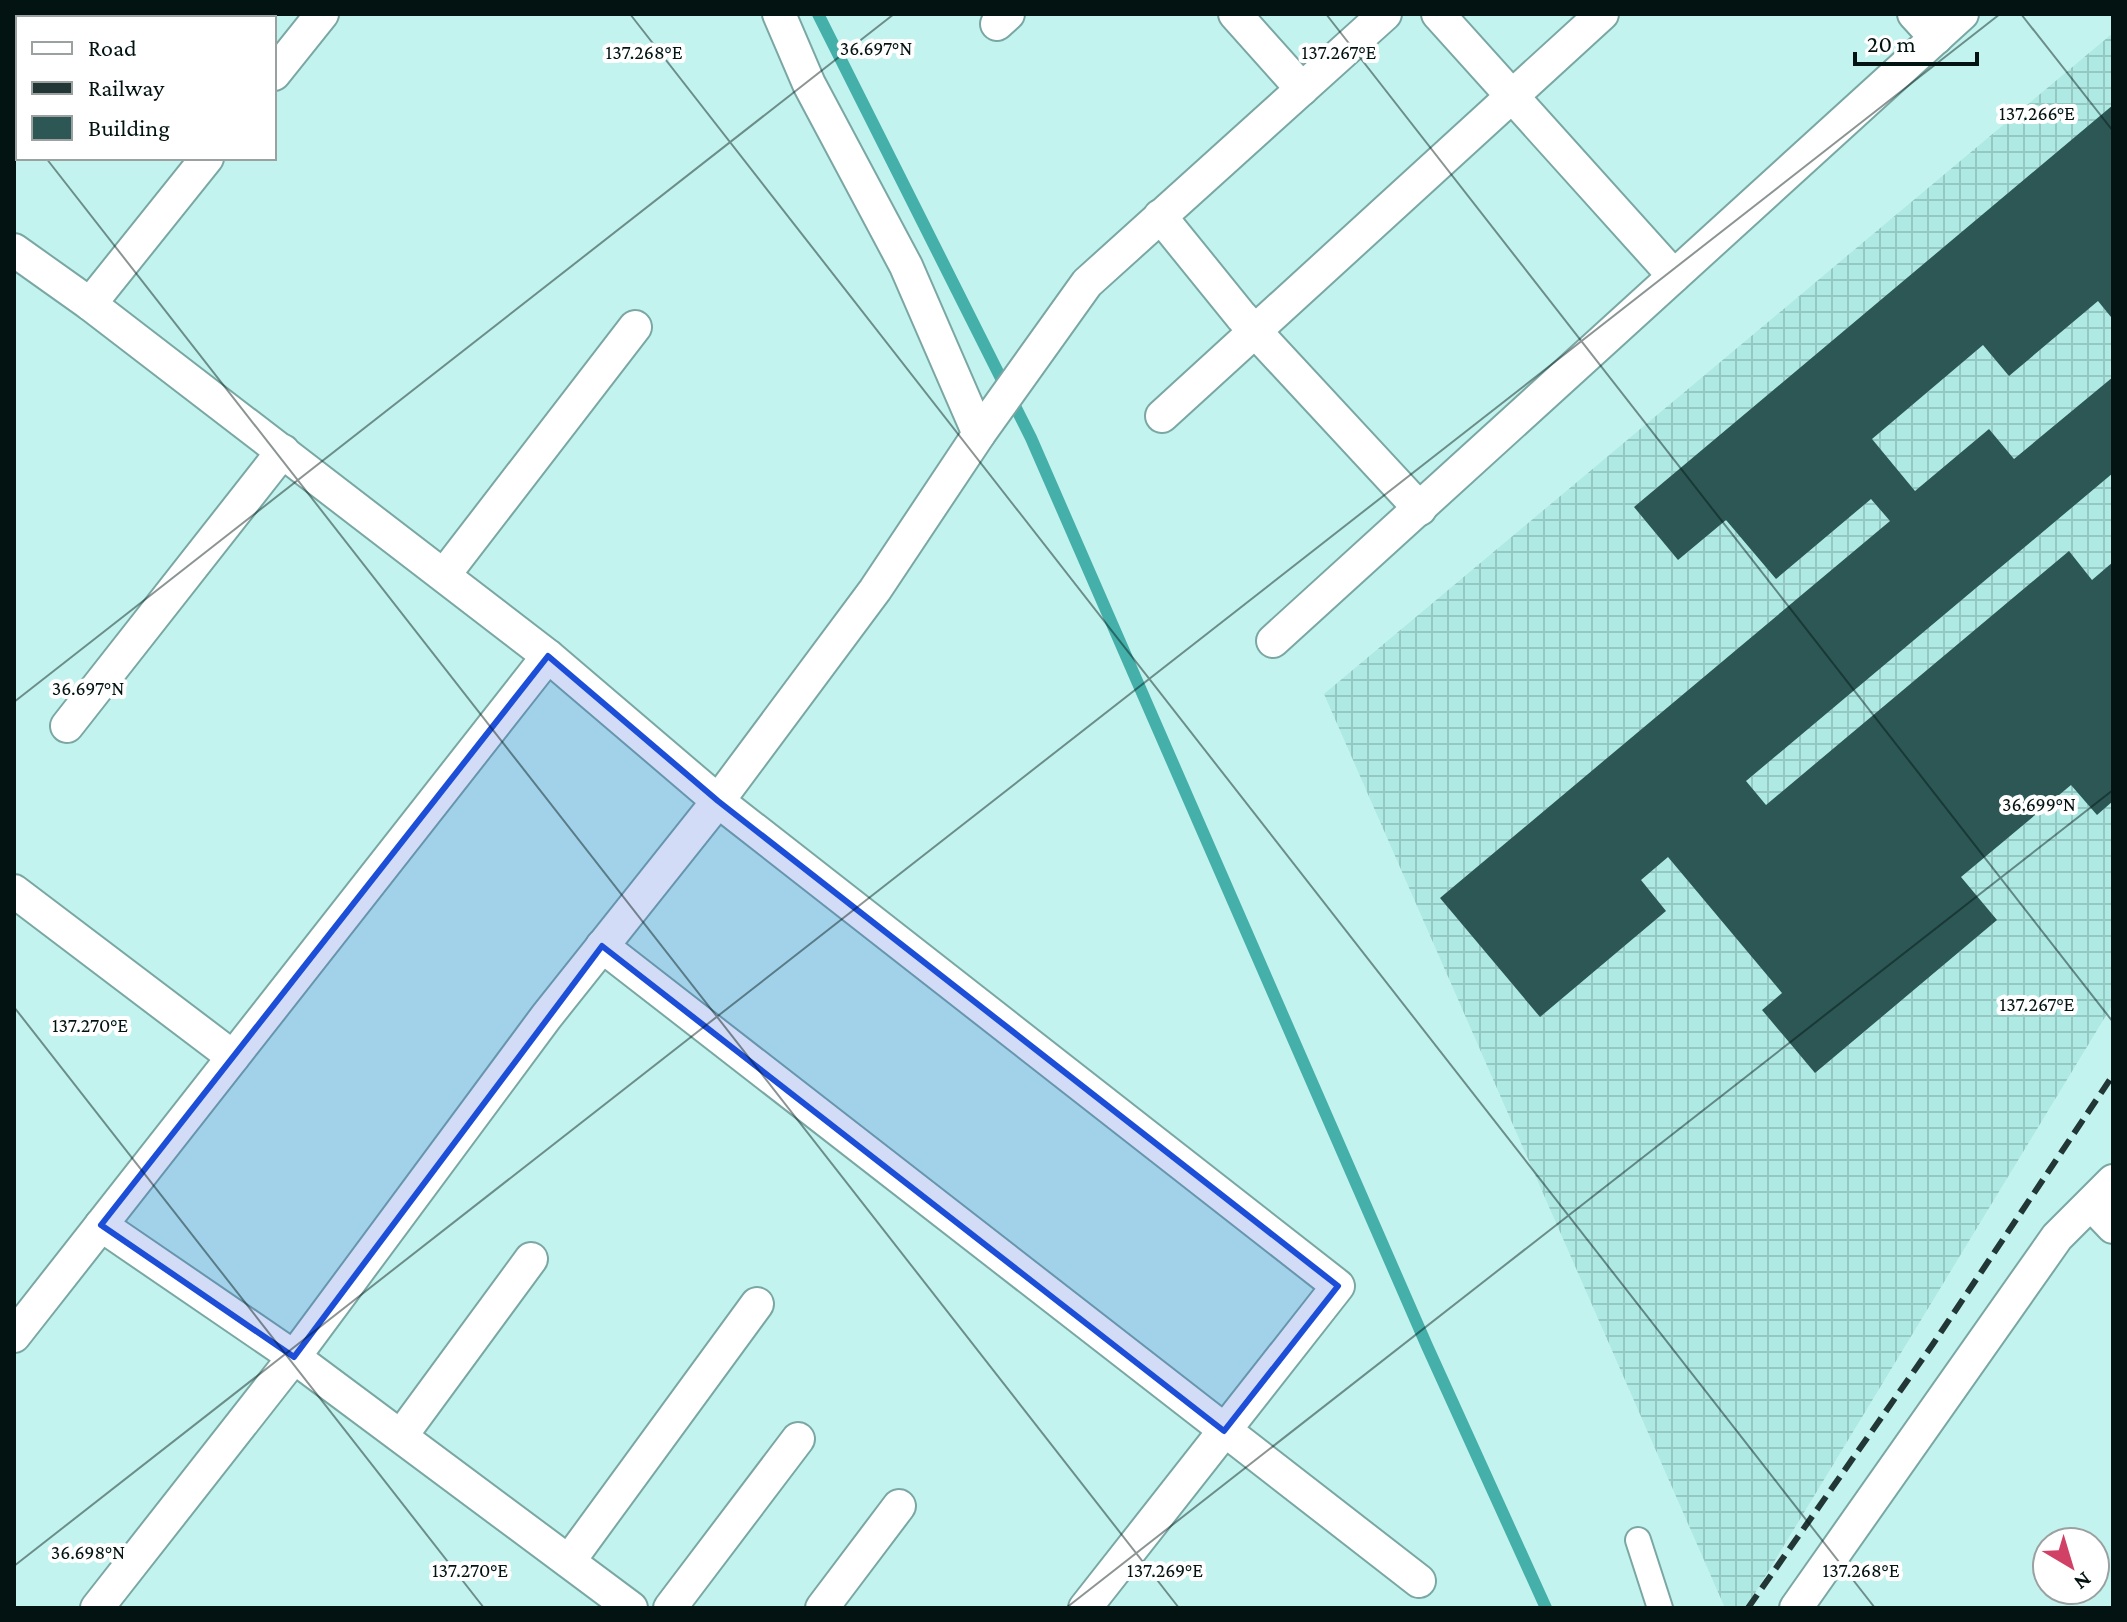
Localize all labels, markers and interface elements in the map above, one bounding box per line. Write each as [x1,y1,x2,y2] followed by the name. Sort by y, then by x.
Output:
[16,16,276,160] legend
[1855,16,1977,66] scale bar
[1867,30,1916,57] text: 20 m
[88,34,137,61] text: Road
[840,37,912,59] text: 36.697°N
[605,41,683,63] text: 137.268°E
[1302,41,1377,63] text: 137.267°E
[88,74,165,101] text: Railway
[1999,102,2075,124] text: 137.266°E
[88,114,170,141] text: Building
[52,677,124,699] text: 36.697°N
[2002,793,2076,815] text: 36.699°N
[2000,993,2075,1015] text: 137.267°E
[52,1014,128,1036] text: 137.270°E
[2031,1526,2111,1606] north arrow
[51,1541,125,1563] text: 36.698°N
[432,1559,508,1581] text: 137.270°E
[1127,1559,1203,1581] text: 137.269°E
[1822,1559,1900,1581] text: 137.268°E
[2069,1567,2097,1596] text: N

